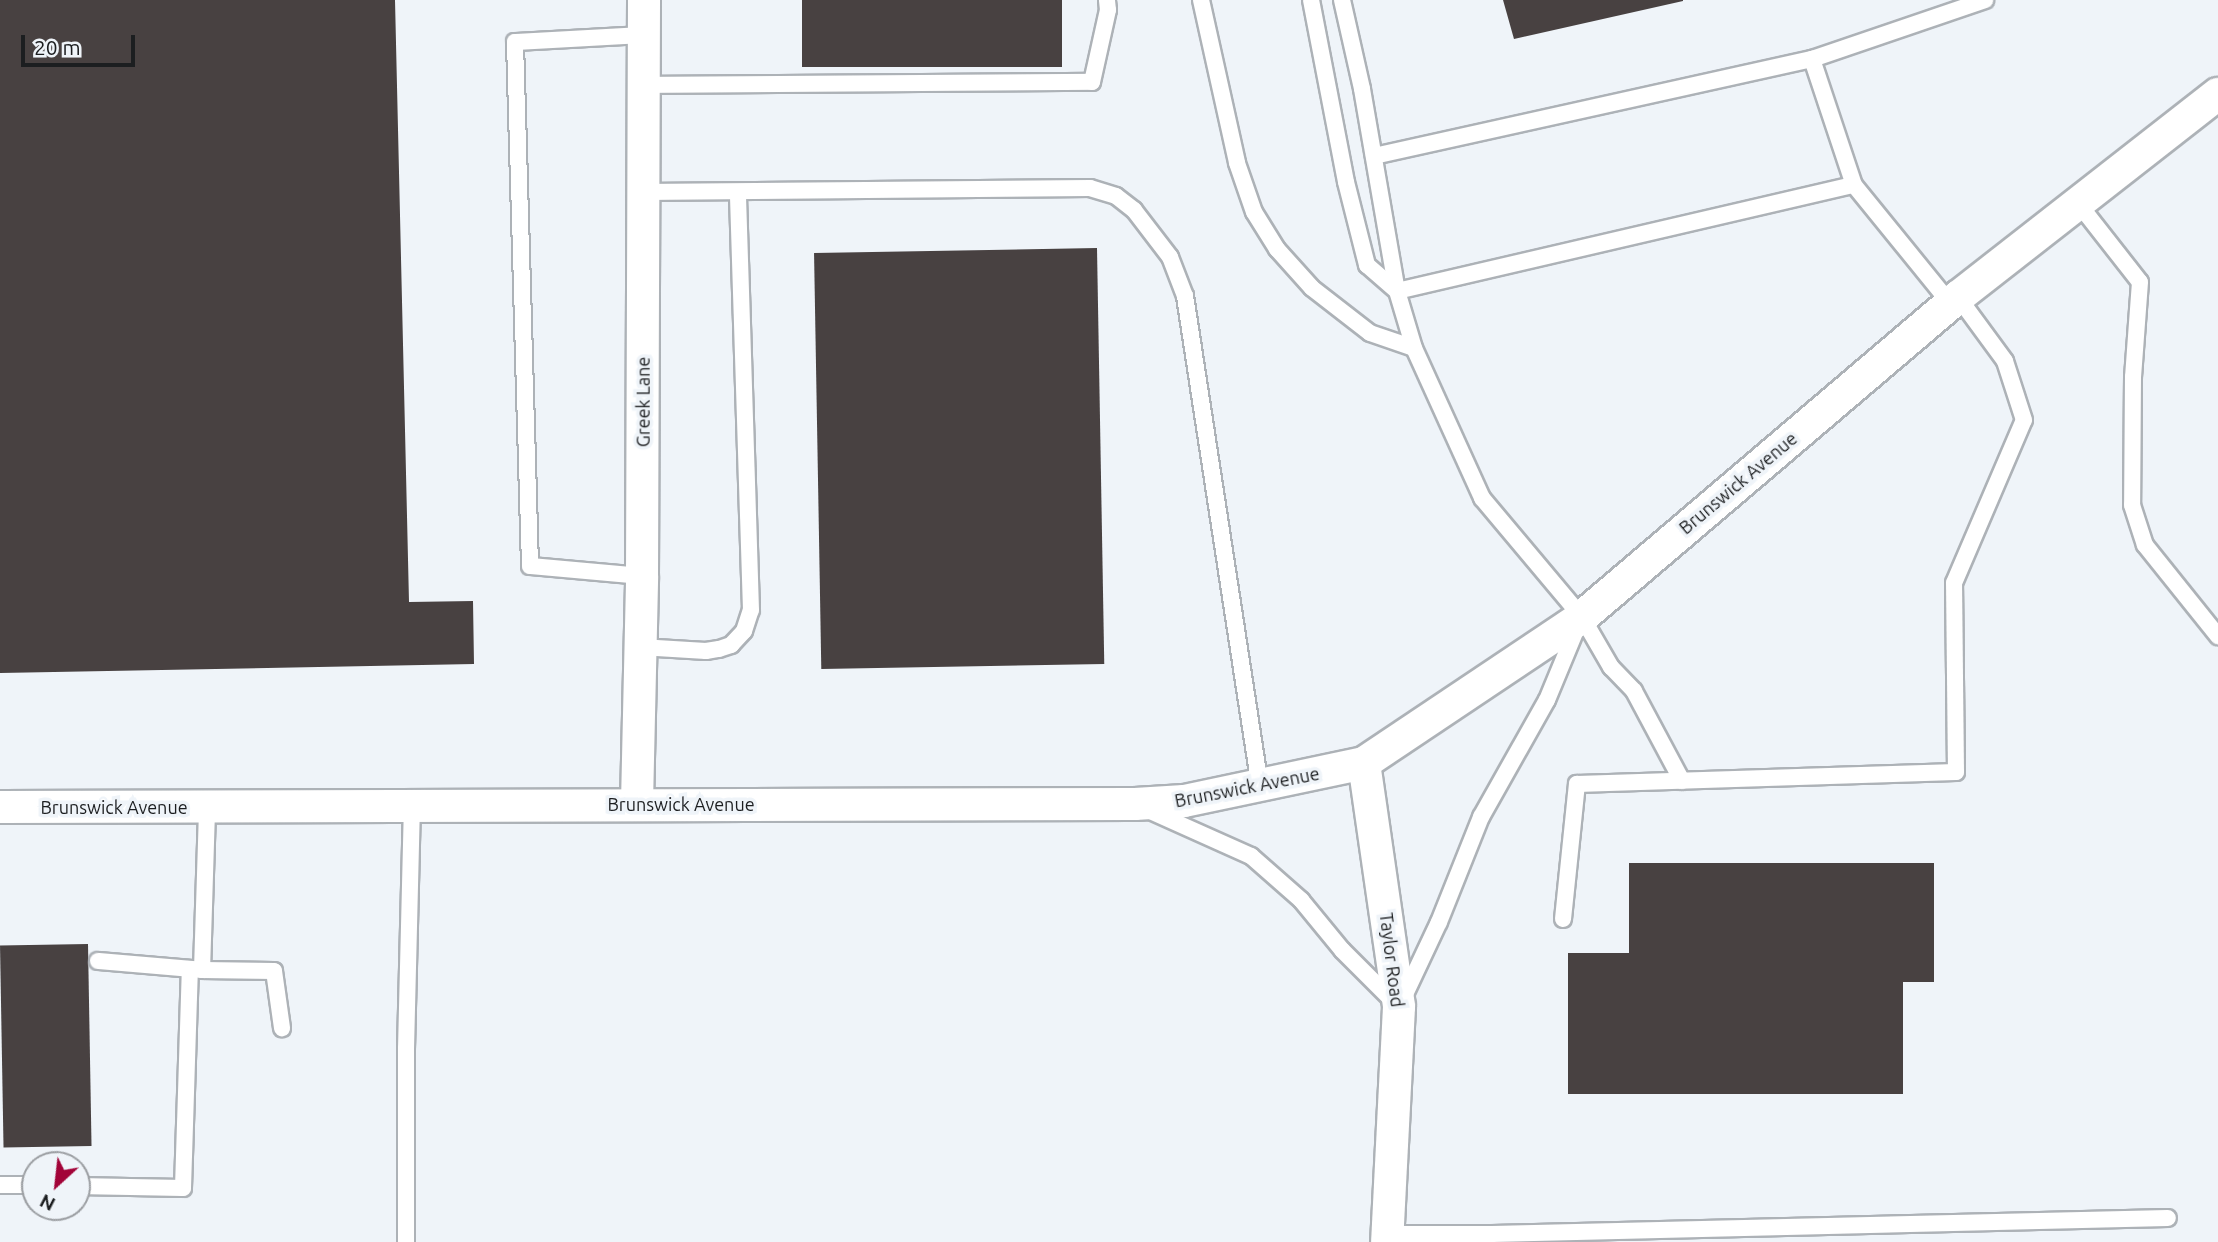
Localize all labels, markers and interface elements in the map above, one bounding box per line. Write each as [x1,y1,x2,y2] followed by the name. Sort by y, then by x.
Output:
[24,21,138,65] scale bar
[34,35,81,59] text: 20 m
[632,357,654,447] street label: Greek Lane
[1675,427,1801,539] street label: Brunswick Avenue
[1173,762,1321,812] street label: Brunswick Avenue
[607,793,755,815] street label: Brunswick Avenue
[40,796,188,818] street label: Brunswick Avenue
[1375,912,1409,1008] street label: Taylor Road
[21,1151,91,1221] north arrow
[36,1190,59,1216] text: N

